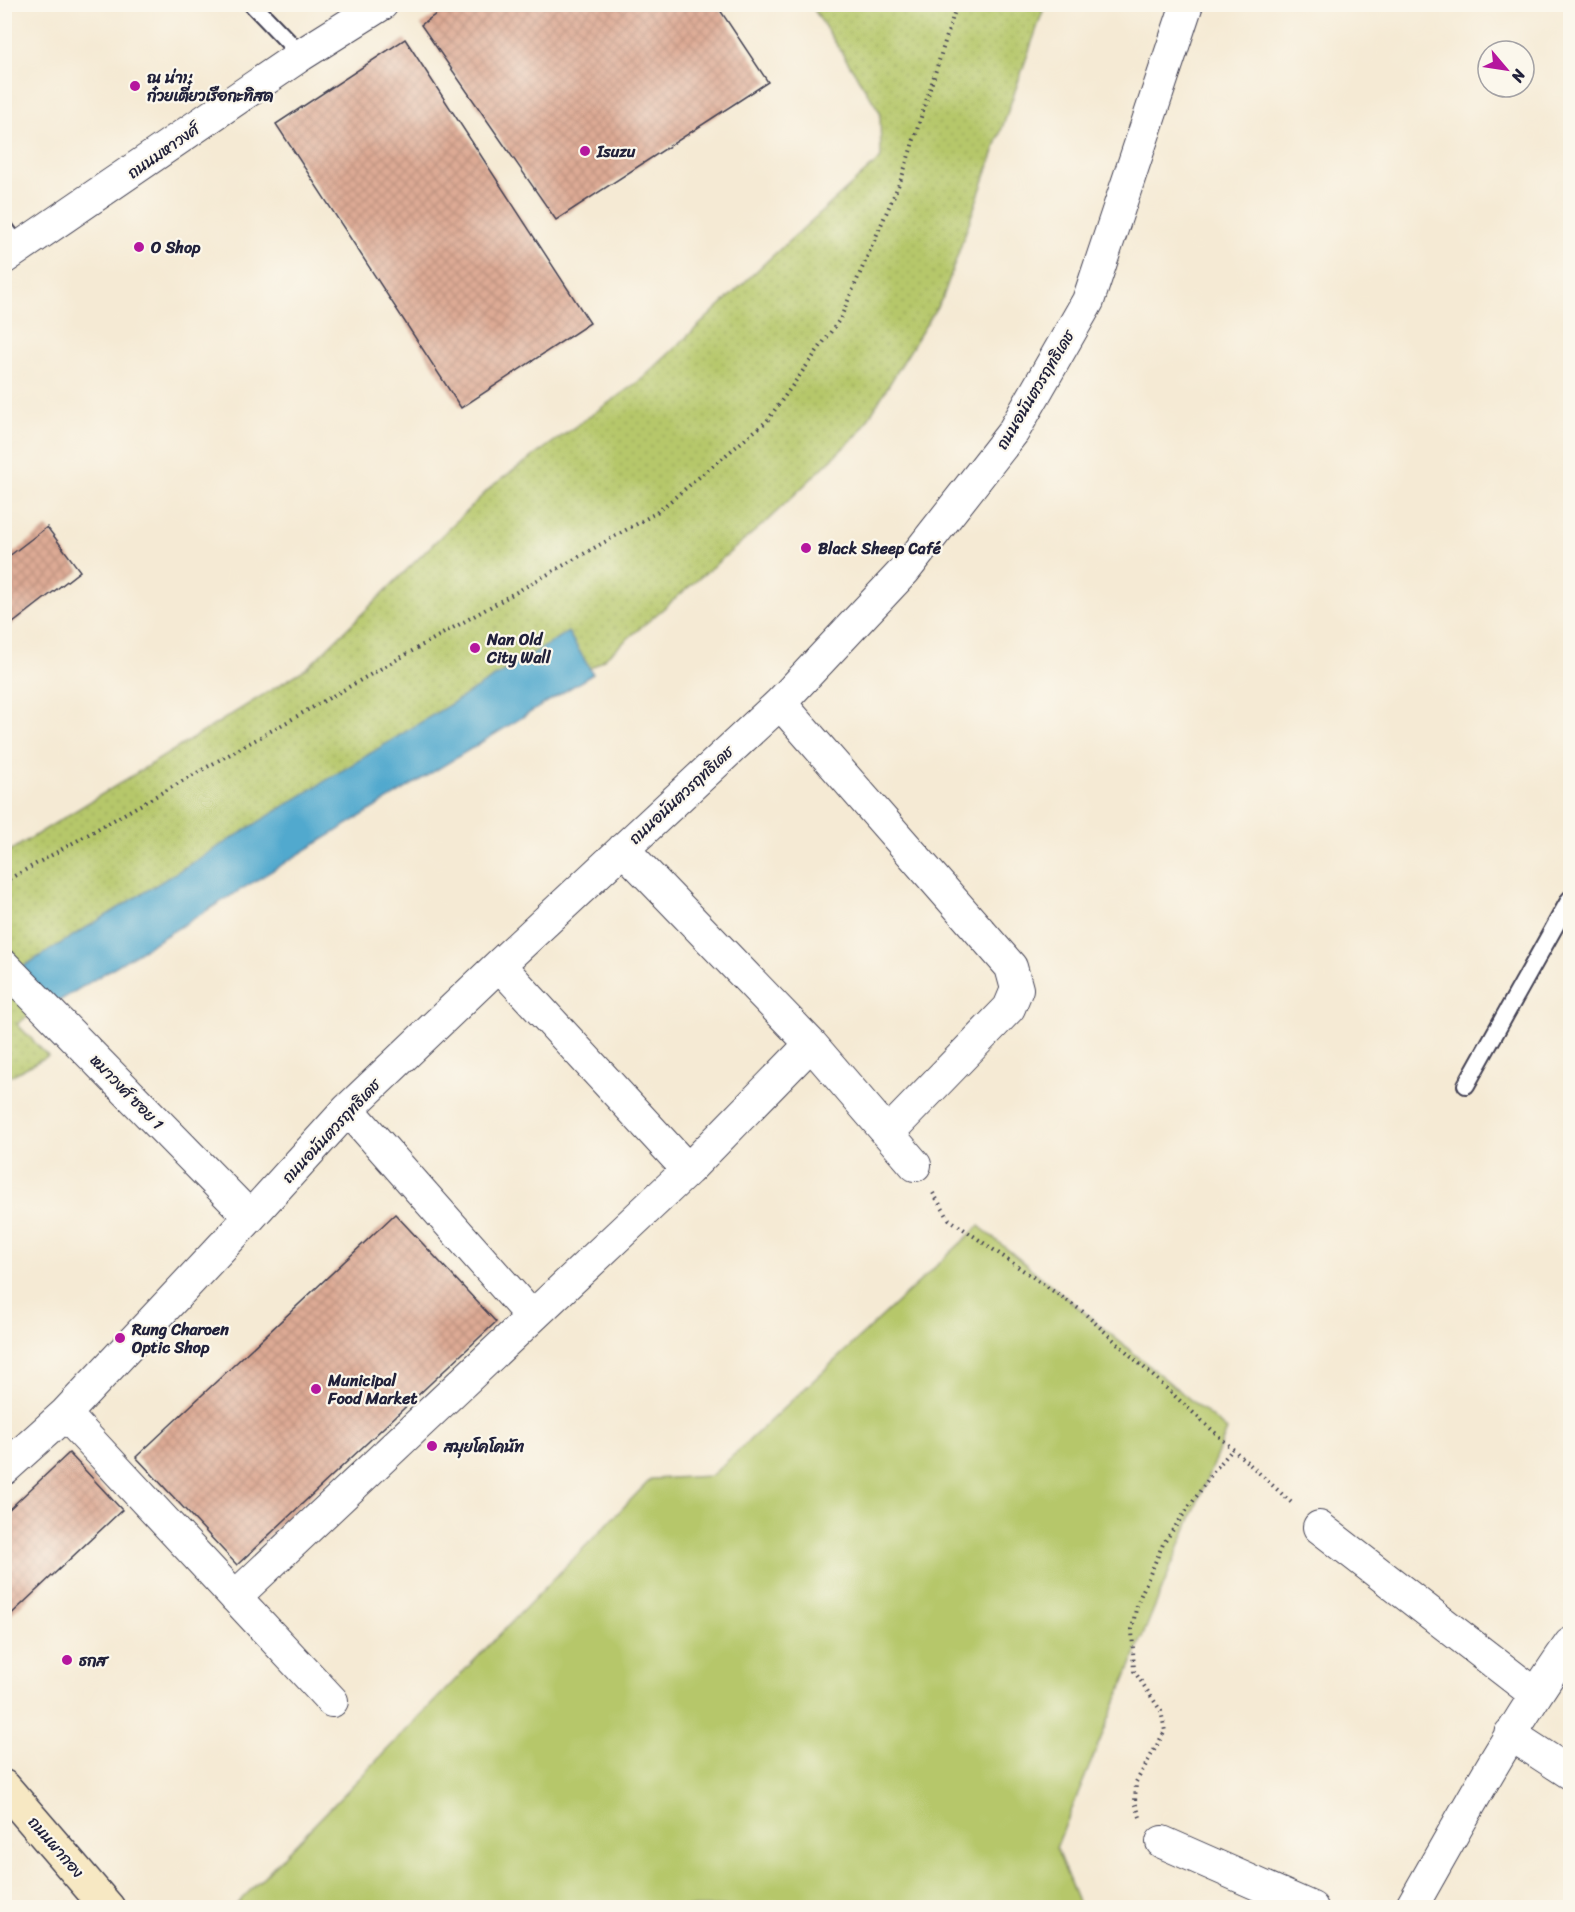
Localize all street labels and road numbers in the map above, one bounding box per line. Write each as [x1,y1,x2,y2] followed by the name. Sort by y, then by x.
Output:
[121,114,208,187] street label: ถนนมหาวงศ์
[988,323,1083,455] street label: ถนนอนันตวรฤทธิเดช
[622,737,741,852] street label: ถนนอนันตวรฤทธิเดช
[83,1047,171,1137] street label: หมาวงศ์ ซอย 1
[274,1071,389,1190] street label: ถนนอนันตวรฤทธิเดช
[20,1809,92,1885] street label: ถนนผากอง

